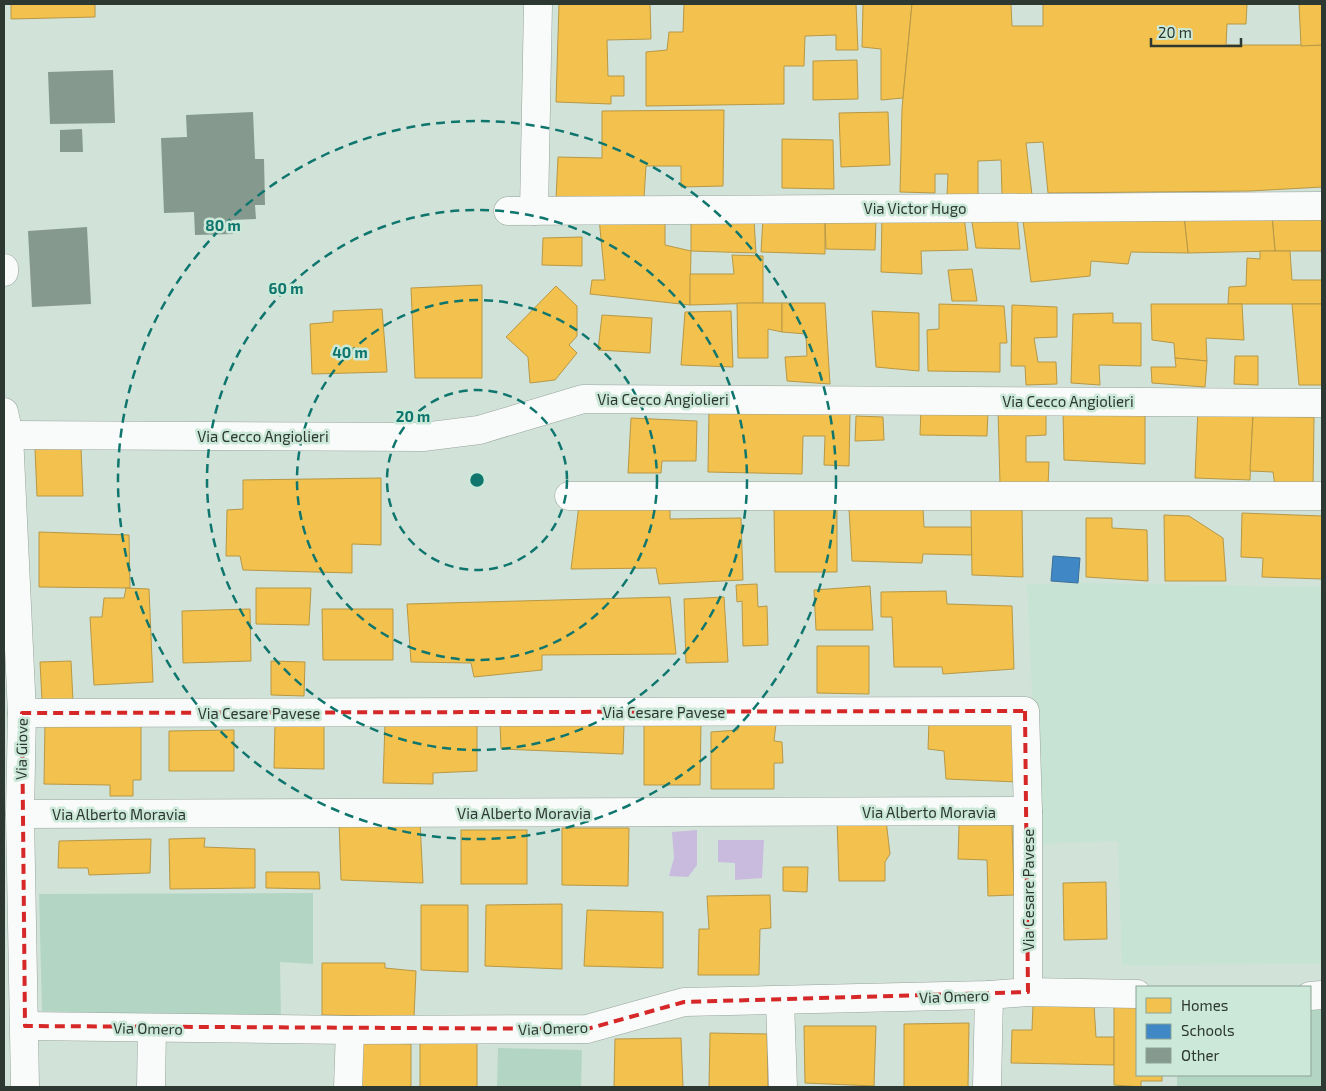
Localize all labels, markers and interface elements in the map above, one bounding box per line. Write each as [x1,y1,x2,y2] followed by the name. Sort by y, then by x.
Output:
[1151,15,1241,47] scale bar
[1158,23,1192,41] text: 20 m
[864,199,966,217] street label: Via Victor Hugo
[205,216,241,234] text: 80 m
[269,279,303,297] text: 60 m
[332,343,368,361] text: 40 m
[597,390,729,408] street label: Via Cecco Angiolieri
[1002,392,1134,410] street label: Via Cecco Angiolieri
[396,407,430,425] text: 20 m
[197,427,329,445] street label: Via Cecco Angiolieri
[468,471,486,489] centre of rings
[603,703,725,721] street label: Via Cesare Pavese
[198,704,320,722] street label: Via Cesare Pavese
[11,718,31,780] street label: Via Giove
[862,803,996,821] street label: Via Alberto Moravia
[457,804,591,822] street label: Via Alberto Moravia
[52,805,186,823] street label: Via Alberto Moravia
[1019,829,1037,951] street label: Via Cesare Pavese
[919,986,989,1006] street label: Via Omero
[1136,986,1311,1076] legend
[1181,996,1228,1014] text: Homes
[113,1018,183,1038] street label: Via Omero
[518,1018,588,1038] street label: Via Omero
[1181,1021,1235,1039] text: Schools
[1181,1046,1220,1064] text: Other

